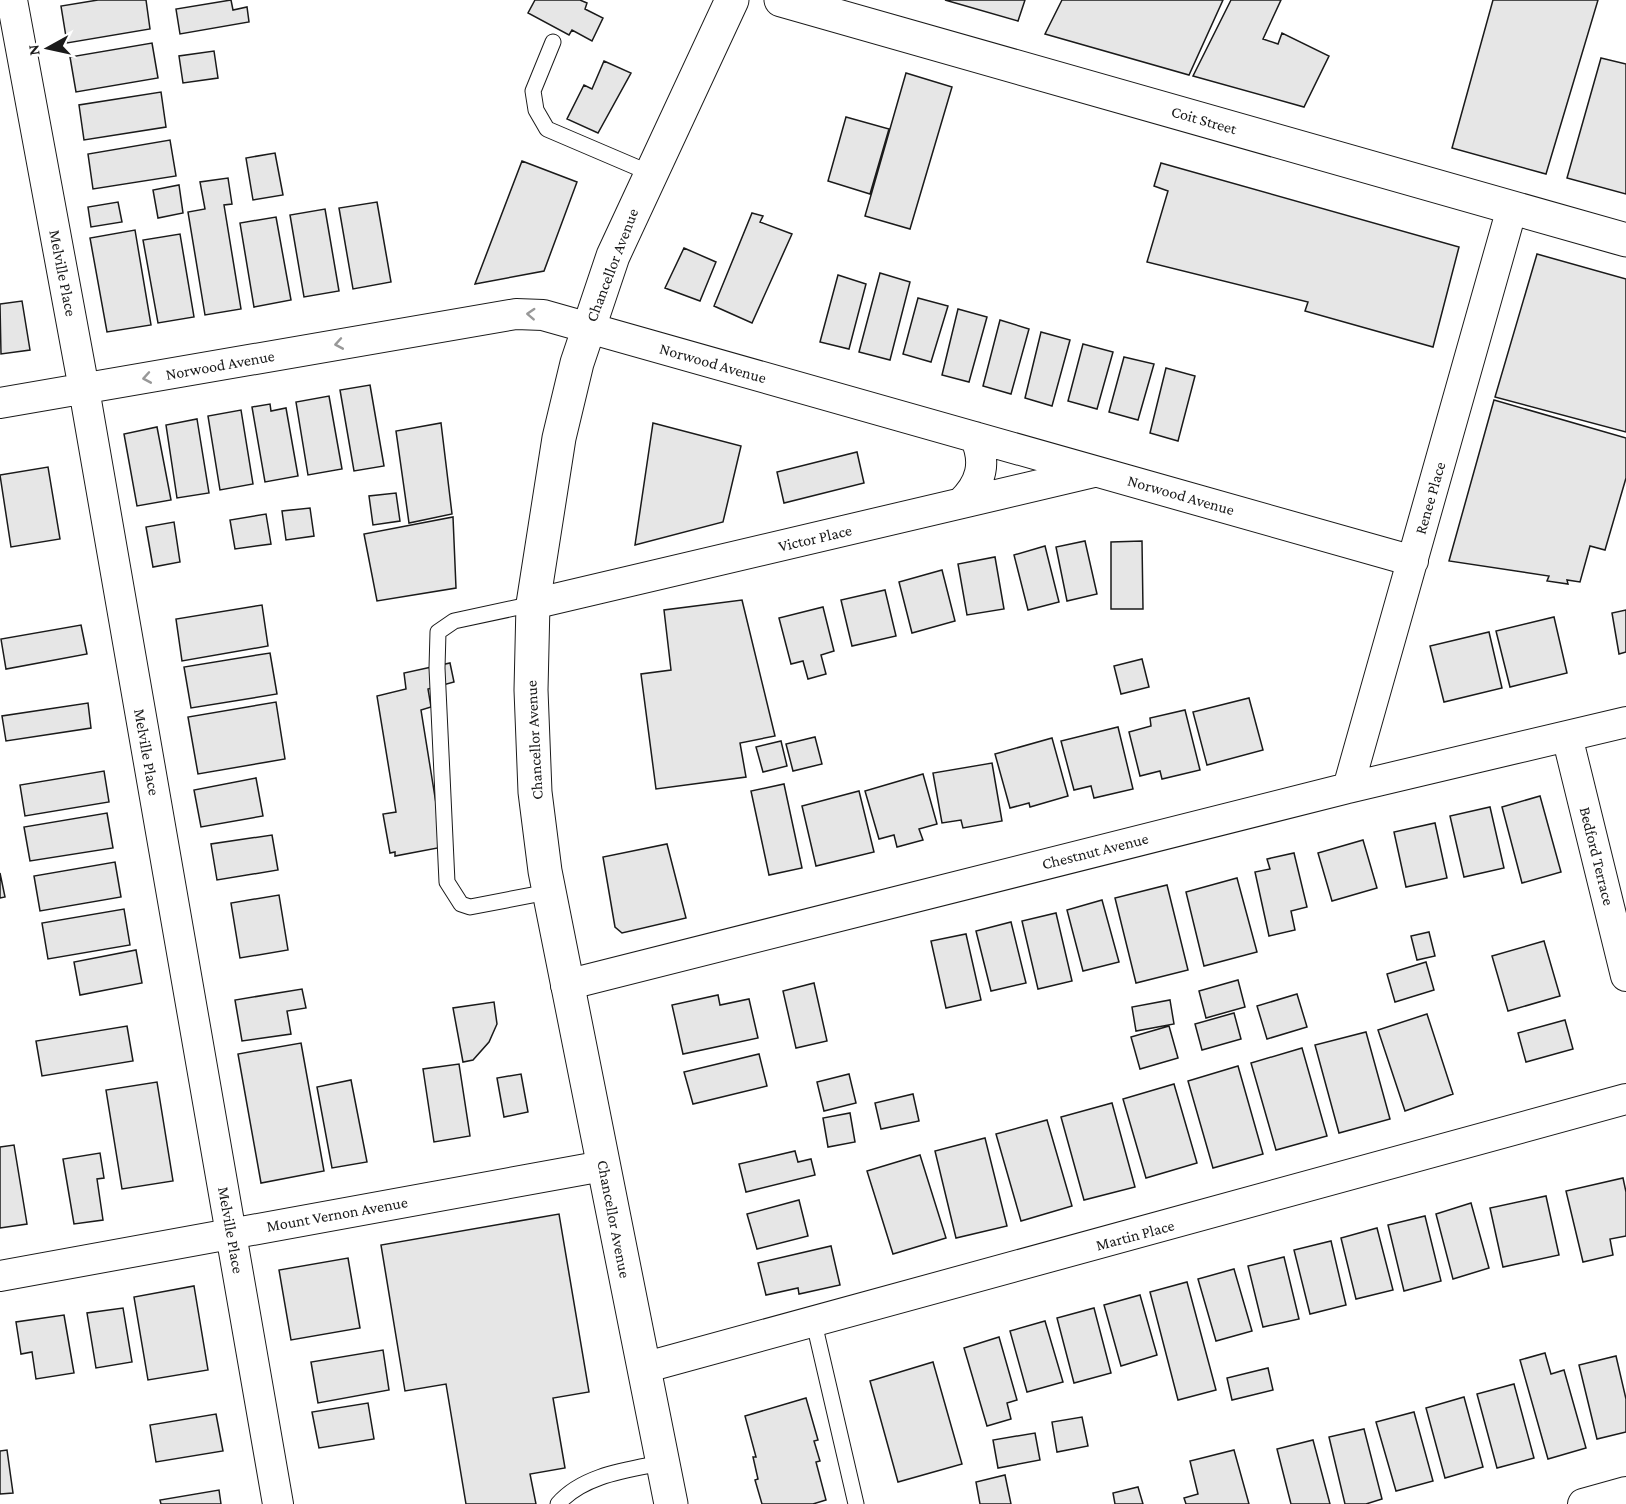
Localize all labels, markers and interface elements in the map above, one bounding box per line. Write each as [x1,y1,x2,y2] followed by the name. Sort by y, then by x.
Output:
[18,18,78,78] north arrow
[24,43,43,57] text: N
[1169,103,1239,138] street label: Coit Street
[583,206,641,324] street label: Chancellor Avenue
[46,228,80,318] street label: Melville Place
[527,308,536,321] one-way arrow
[334,338,343,350] one-way arrow
[658,340,768,386] street label: Norwood Avenue
[164,347,276,383] street label: Norwood Avenue
[142,371,151,383] one-way arrow
[1412,460,1448,536] street label: Renee Place
[1126,472,1236,518] street label: Norwood Avenue
[777,521,853,555] street label: Victor Place
[522,680,546,800] street label: Chancellor Avenue
[131,707,163,797] street label: Melville Place
[1577,805,1617,907] street label: Bedford Terrace
[1040,830,1150,872] street label: Chestnut Avenue
[594,1159,634,1279] street label: Chancellor Avenue
[215,1185,247,1275] street label: Melville Place
[265,1193,409,1235] street label: Mount Vernon Avenue
[1094,1216,1176,1254] street label: Martin Place

